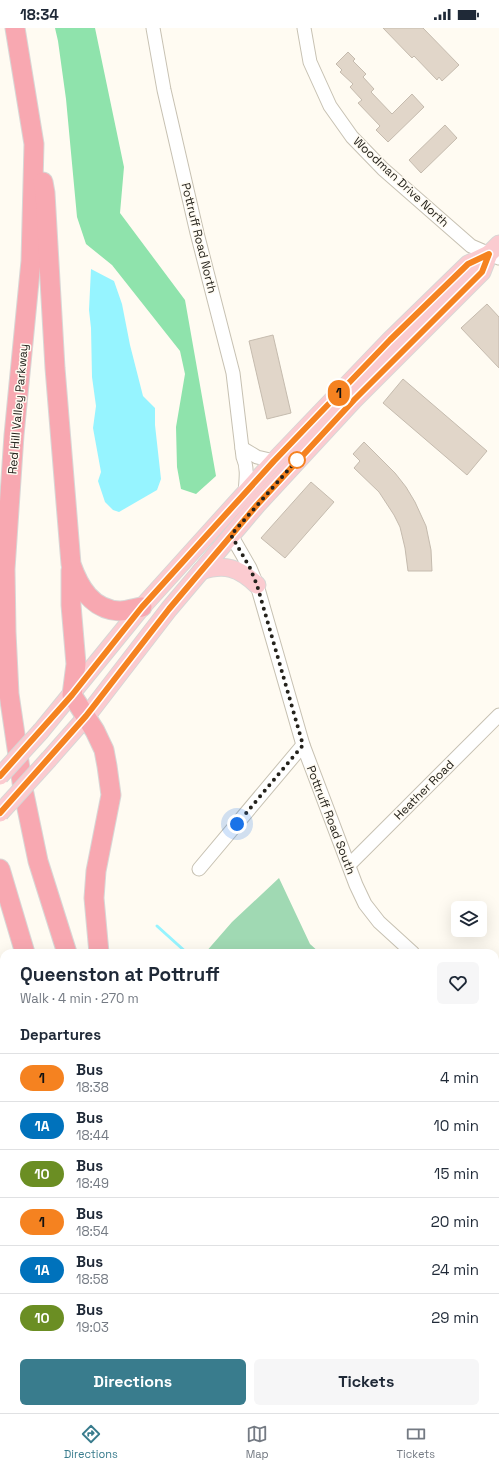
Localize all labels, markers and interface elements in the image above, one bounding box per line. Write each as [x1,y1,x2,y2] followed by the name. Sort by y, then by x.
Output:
[20,5,59,24] text: 18:34
[350,133,452,231] street label: Woodman Drive North
[178,181,220,295] street label: Pottruff Road North
[4,343,32,475] street label: Red Hill Valley Parkway
[326,380,352,406] line badge: 1
[336,384,342,402] text: 1
[288,451,306,469] unlabelled marker
[391,757,457,823] street label: Heather Road
[303,763,359,877] street label: Pottruff Road South
[227,814,247,834] your location
[451,901,487,937] map controls
[451,901,487,937] button: layers
[20,962,220,987] text: Queenston at Pottruff
[437,962,479,1004] button: heart
[20,990,139,1007] text: Walk · 4 min · 270 m
[20,1025,101,1044] text: Departures
[76,1060,103,1079] text: Bus
[440,1068,479,1087] text: 4 min
[39,1069,45,1087] text: 1
[76,1079,109,1096] text: 18:38
[76,1108,103,1127] text: Bus
[433,1116,479,1135] text: 10 min
[34,1117,50,1135] text: 1A
[76,1127,109,1144] text: 18:44
[76,1156,103,1175] text: Bus
[434,1164,479,1183] text: 15 min
[34,1165,50,1183] text: 10
[76,1175,109,1192] text: 18:49
[76,1204,103,1223] text: Bus
[431,1212,479,1231] text: 20 min
[39,1213,45,1231] text: 1
[76,1223,109,1240] text: 18:54
[76,1252,103,1271] text: Bus
[431,1260,479,1279] text: 24 min
[34,1261,50,1279] text: 1A
[76,1271,109,1288] text: 18:58
[76,1300,103,1319] text: Bus
[431,1308,479,1327] text: 29 min
[34,1309,50,1327] text: 10
[76,1319,109,1336] text: 19:03
[20,1359,246,1405] button: Directions
[254,1359,479,1405] button: Tickets
[64,1423,118,1461] tab: Directions
[246,1423,269,1461] tab: Map
[397,1423,435,1461] tab: Tickets

